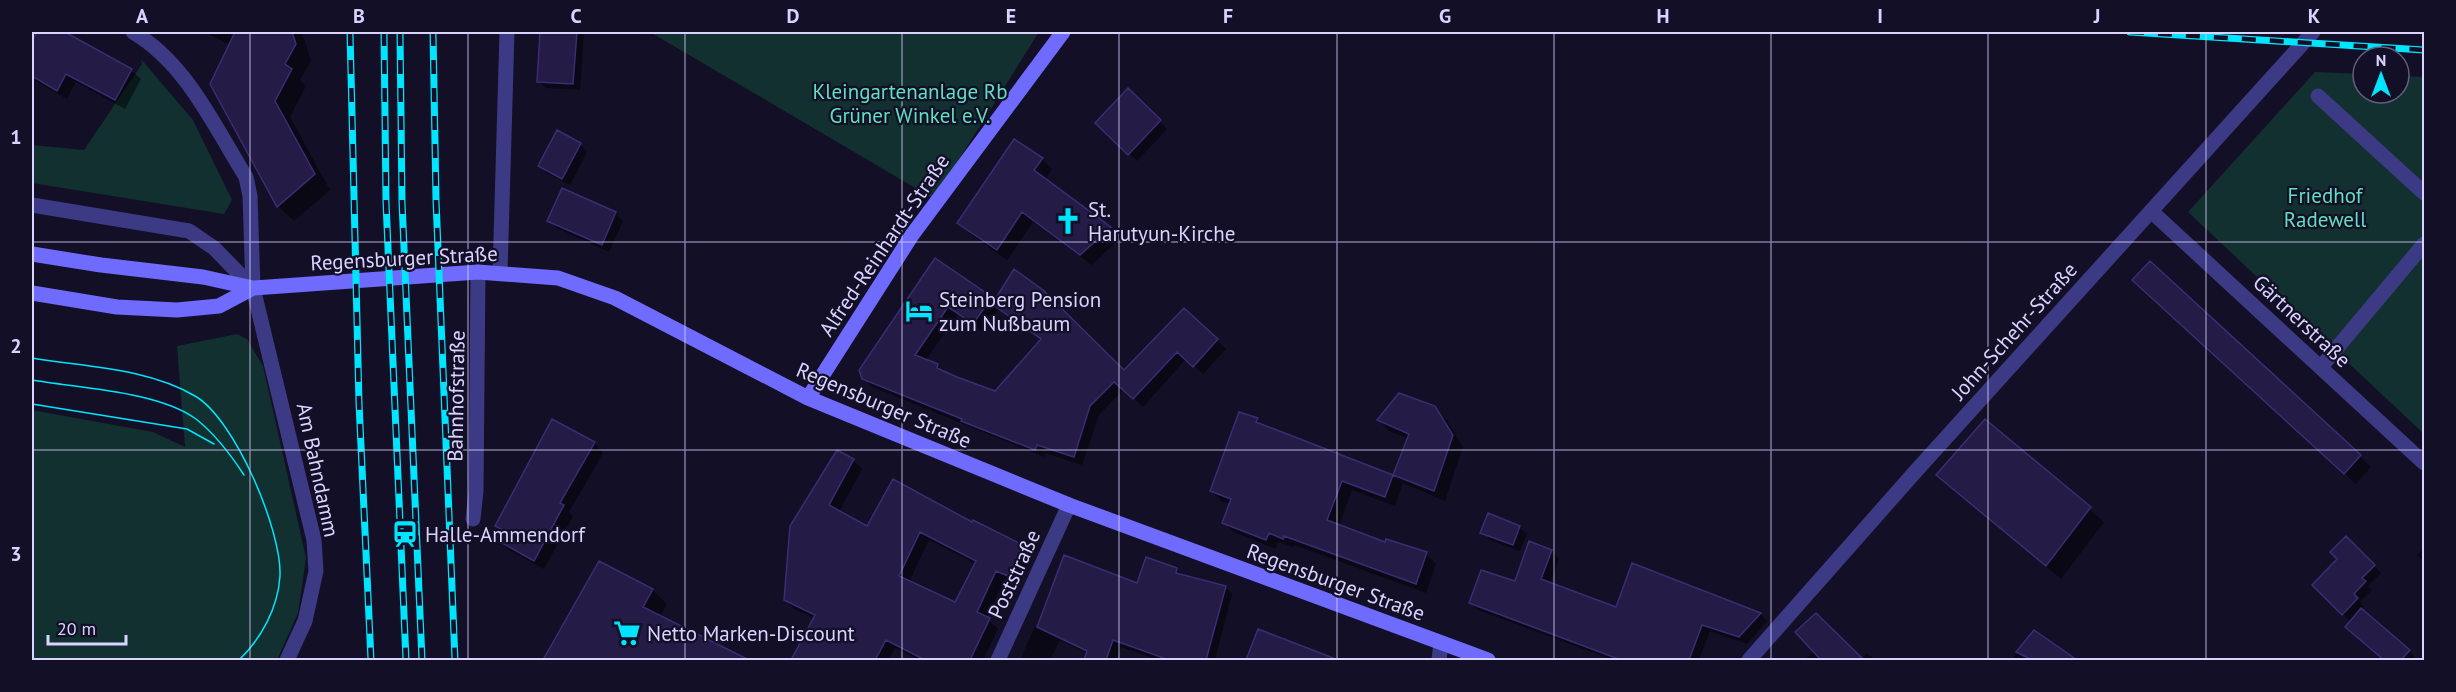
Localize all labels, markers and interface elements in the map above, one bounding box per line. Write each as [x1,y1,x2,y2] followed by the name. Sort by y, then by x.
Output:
[136,3,149,29] text: A
[353,3,365,29] text: B
[570,3,582,29] text: C
[787,3,800,29] text: D
[1006,3,1016,29] text: E
[1223,3,1233,29] text: F
[1439,3,1451,29] text: G
[1656,3,1670,29] text: H
[1877,3,1883,29] text: I
[2093,3,2100,29] text: J
[2308,3,2321,29] text: K
[2351,45,2411,105] north arrow
[2376,50,2386,70] text: N
[812,78,1008,129] park label: Kleingartenanlage Rb Grüner Winkel e.V.
[10,124,22,150] text: 1
[813,149,955,341] street label: Alfred-Reinhardt-Straße
[2284,182,2366,233] park label: Friedhof Radewell
[1088,196,1235,247] place label: St. Harutyun-Kirche
[1053,206,1083,236] church icon: St. Harutyun-Kirche
[310,240,498,276] street label: Regensburger Straße
[1944,257,2083,406] street label: John-Schehr-Straße
[2247,269,2357,373] street label: Gärtnerstraße
[939,286,1101,337] place label: Steinberg Pension zum Nußbaum
[904,296,934,326] hotel icon: Steinberg Pension zum Nußbaum
[441,330,471,462] street label: Bahnhofstraße
[10,333,22,359] text: 2
[792,356,976,454] street label: Regensburger Straße
[291,400,345,540] street label: Am Bahndamm
[390,519,420,549] station icon: Halle-Ammendorf
[425,521,586,548] place label: Halle-Ammendorf
[982,525,1046,623] street label: Poststraße
[1243,537,1429,627] street label: Regensburger Straße
[10,541,22,567] text: 3
[48,608,126,646] scale bar
[57,617,96,640] text: 20 m
[612,618,642,648] supermarket icon: Netto Marken-Discount
[647,620,855,647] place label: Netto Marken-Discount

